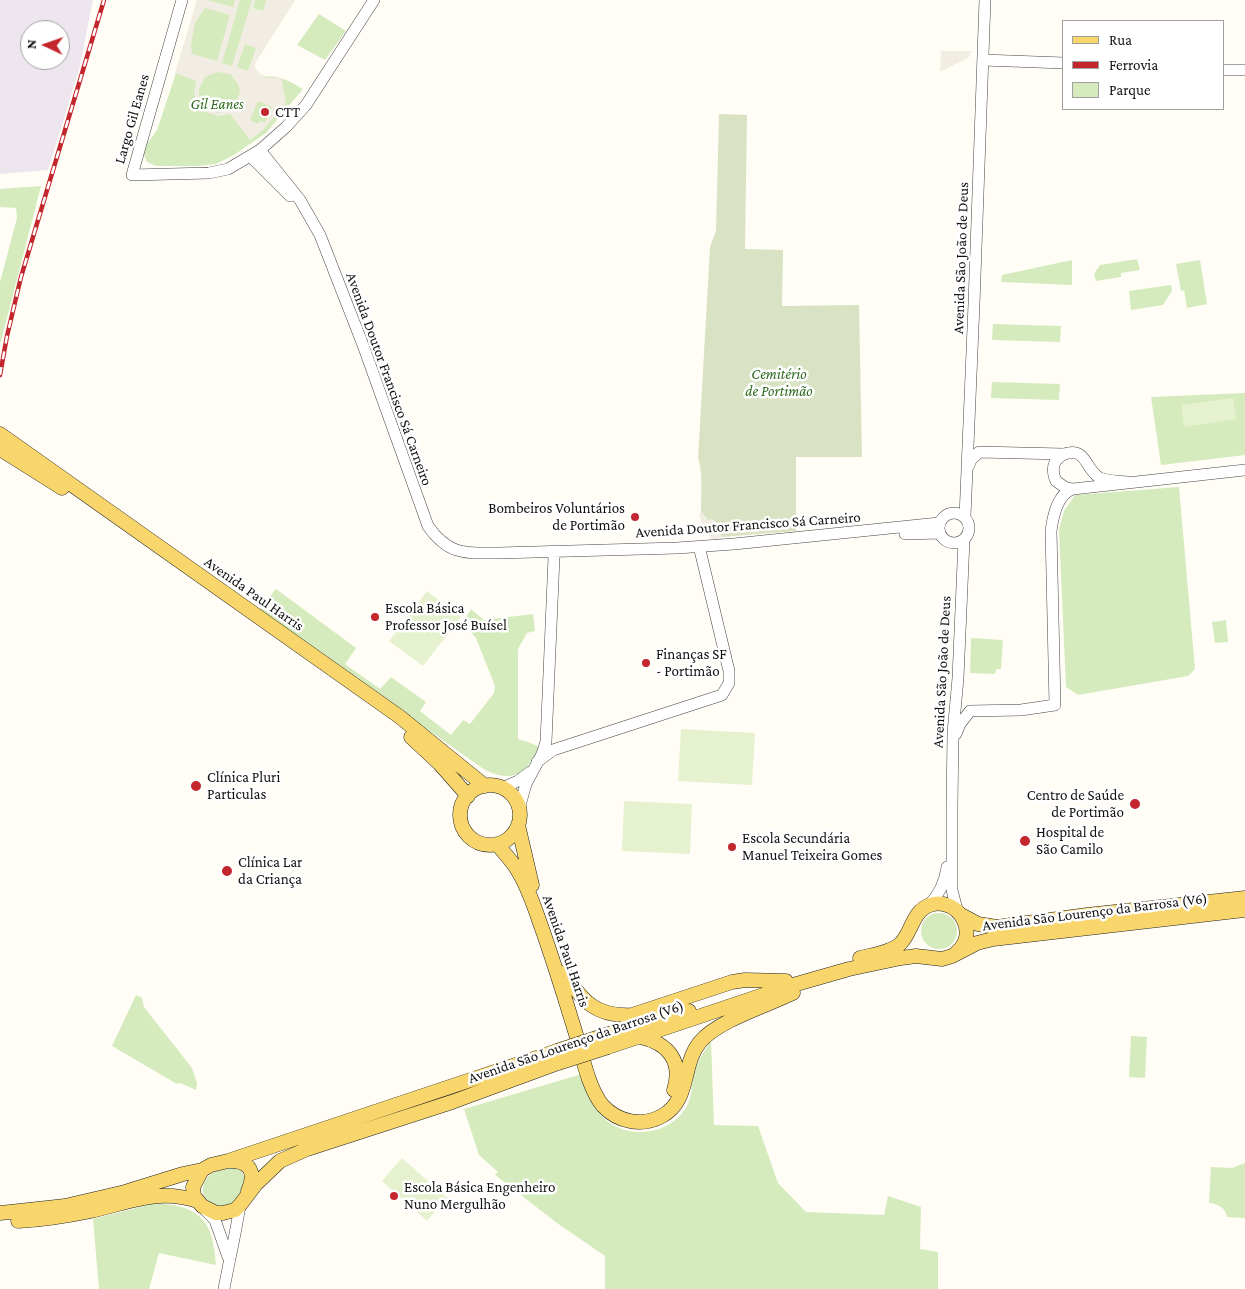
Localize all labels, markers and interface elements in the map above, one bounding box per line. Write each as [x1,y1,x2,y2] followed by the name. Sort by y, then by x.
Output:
[20,20,70,70] north arrow
[1062,20,1225,110] legend
[1109,32,1132,48] text: Rua
[23,39,39,49] text: N
[1109,57,1158,73] text: Ferrovia
[111,72,153,166] street label: Largo Gil Eanes
[1109,82,1150,98] text: Parque
[190,95,244,113] park label: Gil Eanes
[275,103,300,121] place label: CTT
[259,106,271,118] marker: CTT
[949,182,973,334] street label: Avenida São João de Deus
[342,270,436,488] street label: Avenida Doutor Francisco Sá Carneiro
[745,365,813,400] park label: Cemitério de Portimão
[488,499,625,534] place label: Bombeiros Voluntários de Portimão
[635,508,861,542] street label: Avenida Doutor Francisco Sá Carneiro
[629,511,641,523] marker: Bombeiros Voluntários de Portimão
[201,553,307,635] street label: Avenida Paul Harris
[929,596,955,748] street label: Avenida São João de Deus
[385,599,507,634] place label: Escola Básica Professor José Buísel
[369,611,381,623] marker: Escola Básica Professor José Buísel
[656,645,727,680] place label: Finanças SF - Portimão
[640,657,652,669] marker: Finanças SF - Portimão
[207,768,280,803] place label: Clínica Pluri Particulas
[189,779,203,793] marker: Clínica Pluri Particulas
[1027,786,1124,821] place label: Centro de Saúde de Portimão
[1128,797,1142,811] marker: Centro de Saúde de Portimão
[1036,823,1104,858] place label: Hospital de São Camilo
[742,829,882,864] place label: Escola Secundária Manuel Teixeira Gomes
[1018,834,1032,848] marker: Hospital de São Camilo
[726,841,738,853] marker: Escola Secundária Manuel Teixeira Gomes
[238,853,302,888] place label: Clínica Lar da Criança
[220,864,234,878] marker: Clínica Lar da Criança
[981,889,1209,935] street label: Avenida São Lourenço da Barrosa (V6)
[538,893,594,1009] street label: Avenida Paul Harris
[466,997,686,1087] street label: Avenida São Lourenço da Barrosa (V6)
[404,1178,555,1213] place label: Escola Básica Engenheiro Nuno Mergulhão
[388,1190,400,1202] marker: Escola Básica Engenheiro Nuno Mergulhão

